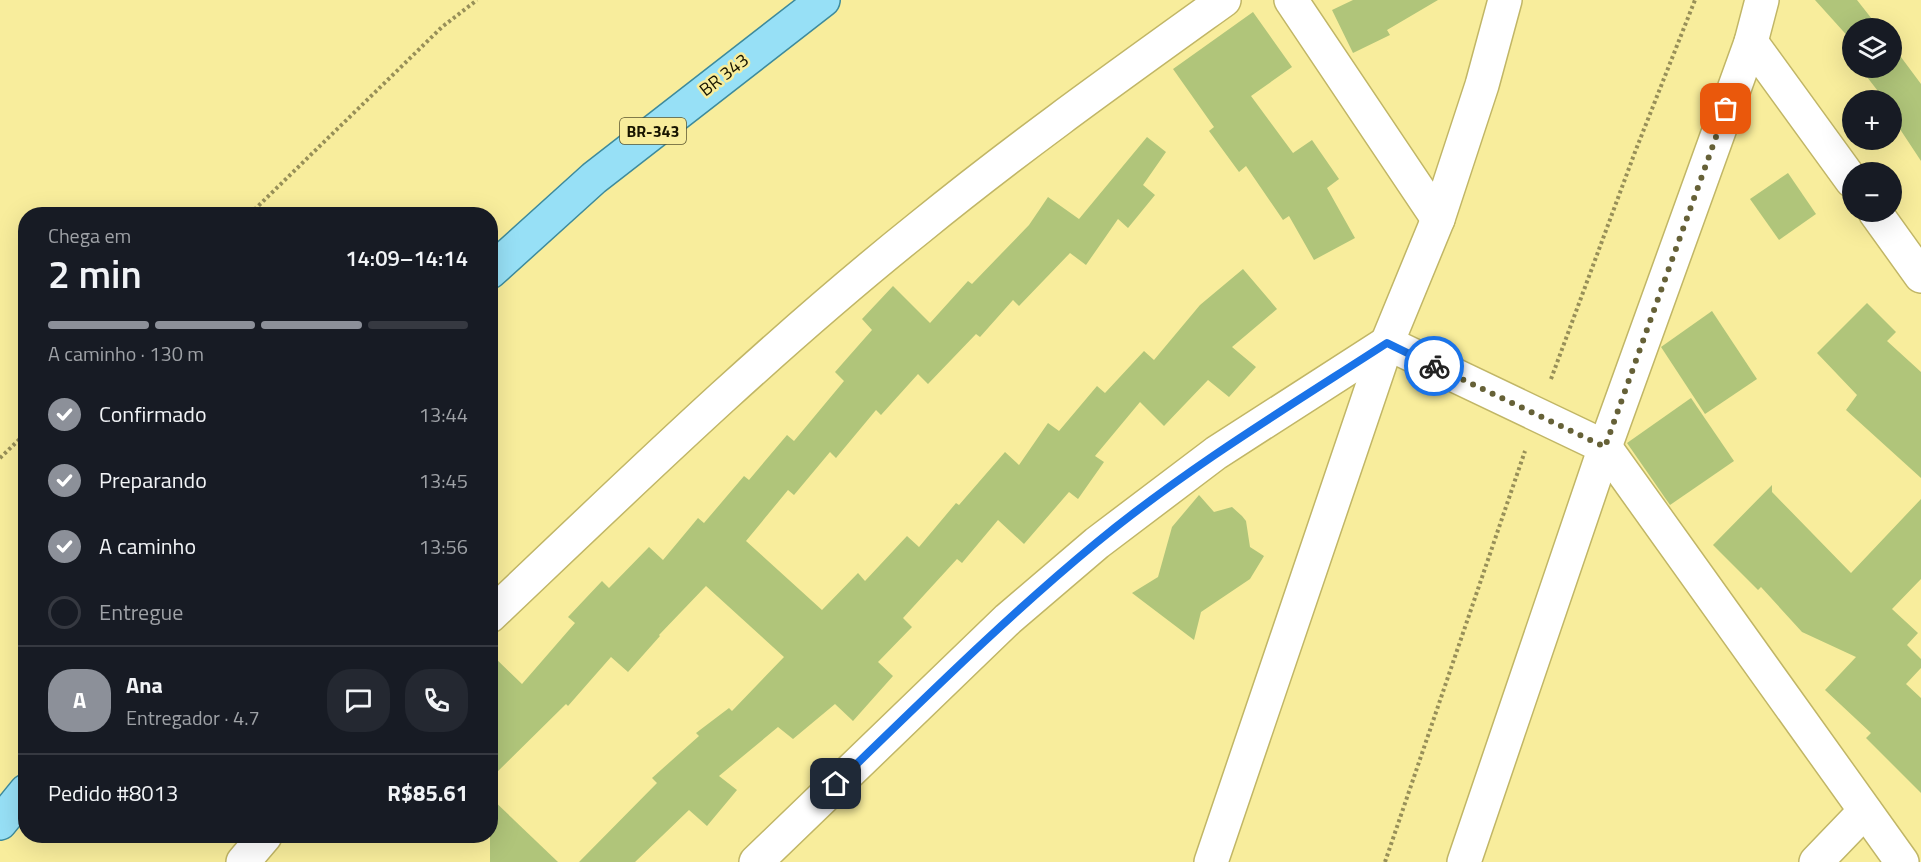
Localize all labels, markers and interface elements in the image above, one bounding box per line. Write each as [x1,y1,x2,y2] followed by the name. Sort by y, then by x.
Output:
[1842,18,1902,222] map controls
[1842,18,1902,78] button: layers
[693,47,754,103] street label: BR 343
[1700,83,1751,134] pin
[1842,90,1902,150] button: +
[1709,92,1742,125] icon: bag
[620,118,686,144] road number: BR-343
[1842,162,1902,222] button: −
[48,220,131,251] text: Chega em
[345,241,468,275] text: 14:09–14:14
[48,244,142,303] text: 2 min
[1404,336,1464,396] courier
[48,338,204,369] text: A caminho · 130 m
[1418,350,1451,383] icon: bike
[99,397,207,431] text: Confirmado
[48,398,81,431] icon: check
[419,399,468,430] text: 13:44
[99,463,207,497] text: Preparando
[48,464,81,497] icon: check
[419,465,468,496] text: 13:45
[99,529,196,563] text: A caminho
[48,530,81,563] icon: check
[419,531,468,562] text: 13:56
[99,595,183,629] text: Entregue
[126,668,163,702] text: Ana
[327,669,390,732] button: chat
[405,669,468,732] button: phone
[73,683,86,717] text: A
[126,702,260,733] text: Entregador · 4.7
[810,758,861,809] pin
[819,767,852,800] icon: home
[48,776,178,810] text: Pedido #8013
[387,776,468,810] text: R$85.61

